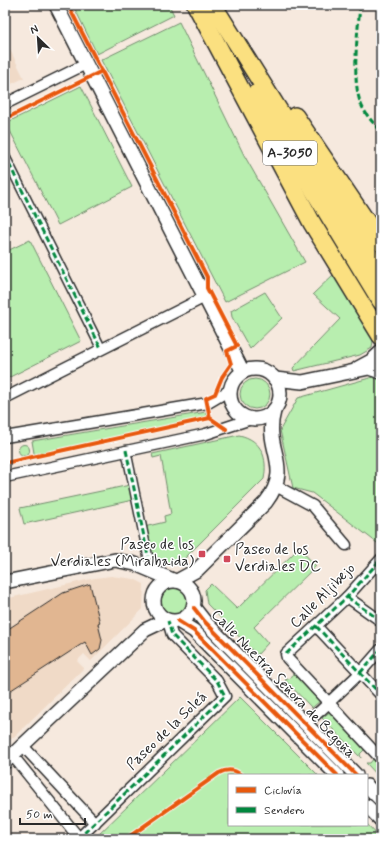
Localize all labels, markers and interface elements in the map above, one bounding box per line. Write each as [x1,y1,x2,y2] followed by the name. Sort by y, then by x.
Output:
[18,18,58,58] north arrow
[28,22,40,38] text: N
[263,141,317,165] road number: A-3050
[51,535,195,572] place label: Paseo de los Verdiales (Miralbaida)
[235,540,321,577] place label: Paseo de los Verdiales DC
[197,549,207,559] marker: Paseo de los Verdiales (Miralbaida)
[222,554,232,564] marker: Paseo de los Verdiales DC
[286,559,360,633] street label: Calle Aljibejo
[206,605,360,763] street label: Calle Nuestra Señora de Begoña
[122,687,212,775] street label: Paseo de la Soleá
[228,774,368,826] legend
[264,783,302,799] text: Ciclovía
[20,800,85,826] scale bar
[264,803,305,819] text: Sendero
[26,807,53,823] text: 50 m

